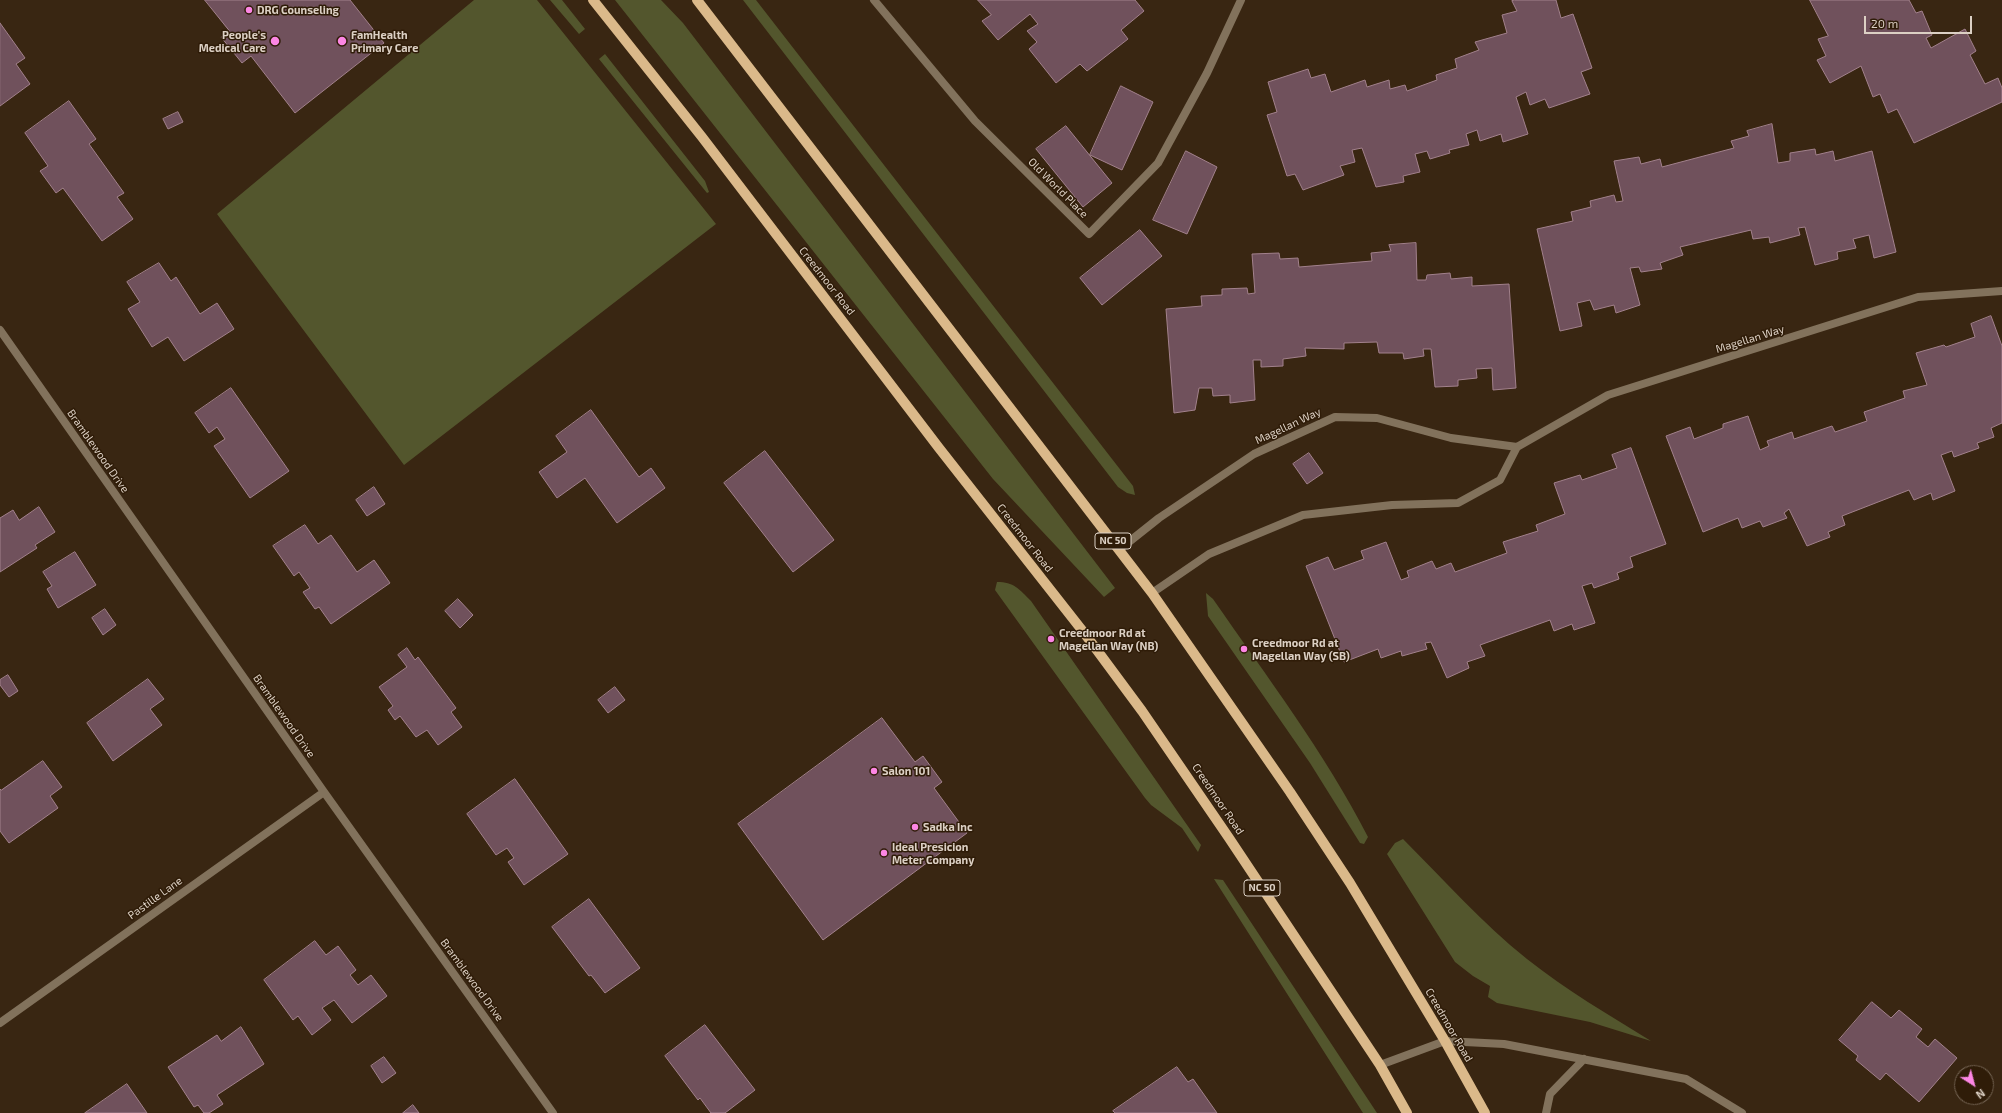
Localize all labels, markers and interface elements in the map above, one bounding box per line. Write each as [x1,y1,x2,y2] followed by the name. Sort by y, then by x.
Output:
[257,3,339,17] place label: DRG Counseling
[244,5,254,15] marker: DRG Counseling
[1866,8,1974,34] scale bar
[1871,16,1898,30] text: 20 m
[199,28,266,54] place label: People's Medical Care
[351,28,418,54] place label: FamHealth Primary Care
[269,35,281,47] marker: People's Medical Care
[336,35,348,47] marker: FamHealth Primary Care
[1025,155,1091,221] street label: Old World Place
[796,244,858,318] street label: Creedmoor Road
[1714,322,1786,356] street label: Magellan Way
[1253,405,1323,447] street label: Magellan Way
[64,407,132,495] street label: Bramblewood Drive
[994,501,1056,575] street label: Creedmoor Road
[1095,533,1131,549] road number: NC 50
[1059,626,1158,652] place label: Creedmoor Rd at Magellan Way (NB)
[1046,634,1056,644] marker: Creedmoor Rd at Magellan Way (NB)
[1252,636,1350,662] place label: Creedmoor Rd at Magellan Way (SB)
[1239,644,1249,654] marker: Creedmoor Rd at Magellan Way (SB)
[250,672,318,760] street label: Bramblewood Drive
[1189,761,1247,837] street label: Creedmoor Road
[882,764,930,778] place label: Salon 101
[869,766,879,776] marker: Salon 101
[923,820,972,834] place label: Sadka Inc
[910,822,920,832] marker: Sadka Inc
[892,840,974,866] place label: Ideal Presicion Meter Company
[879,848,889,858] marker: Ideal Presicion Meter Company
[125,874,185,922] street label: Pastille Lane
[1244,880,1280,896] road number: NC 50
[438,936,506,1024] street label: Bramblewood Drive
[1423,986,1475,1064] street label: Creedmoor Road
[1954,1065,1994,1105] north arrow
[1974,1087,1988,1102] text: N

